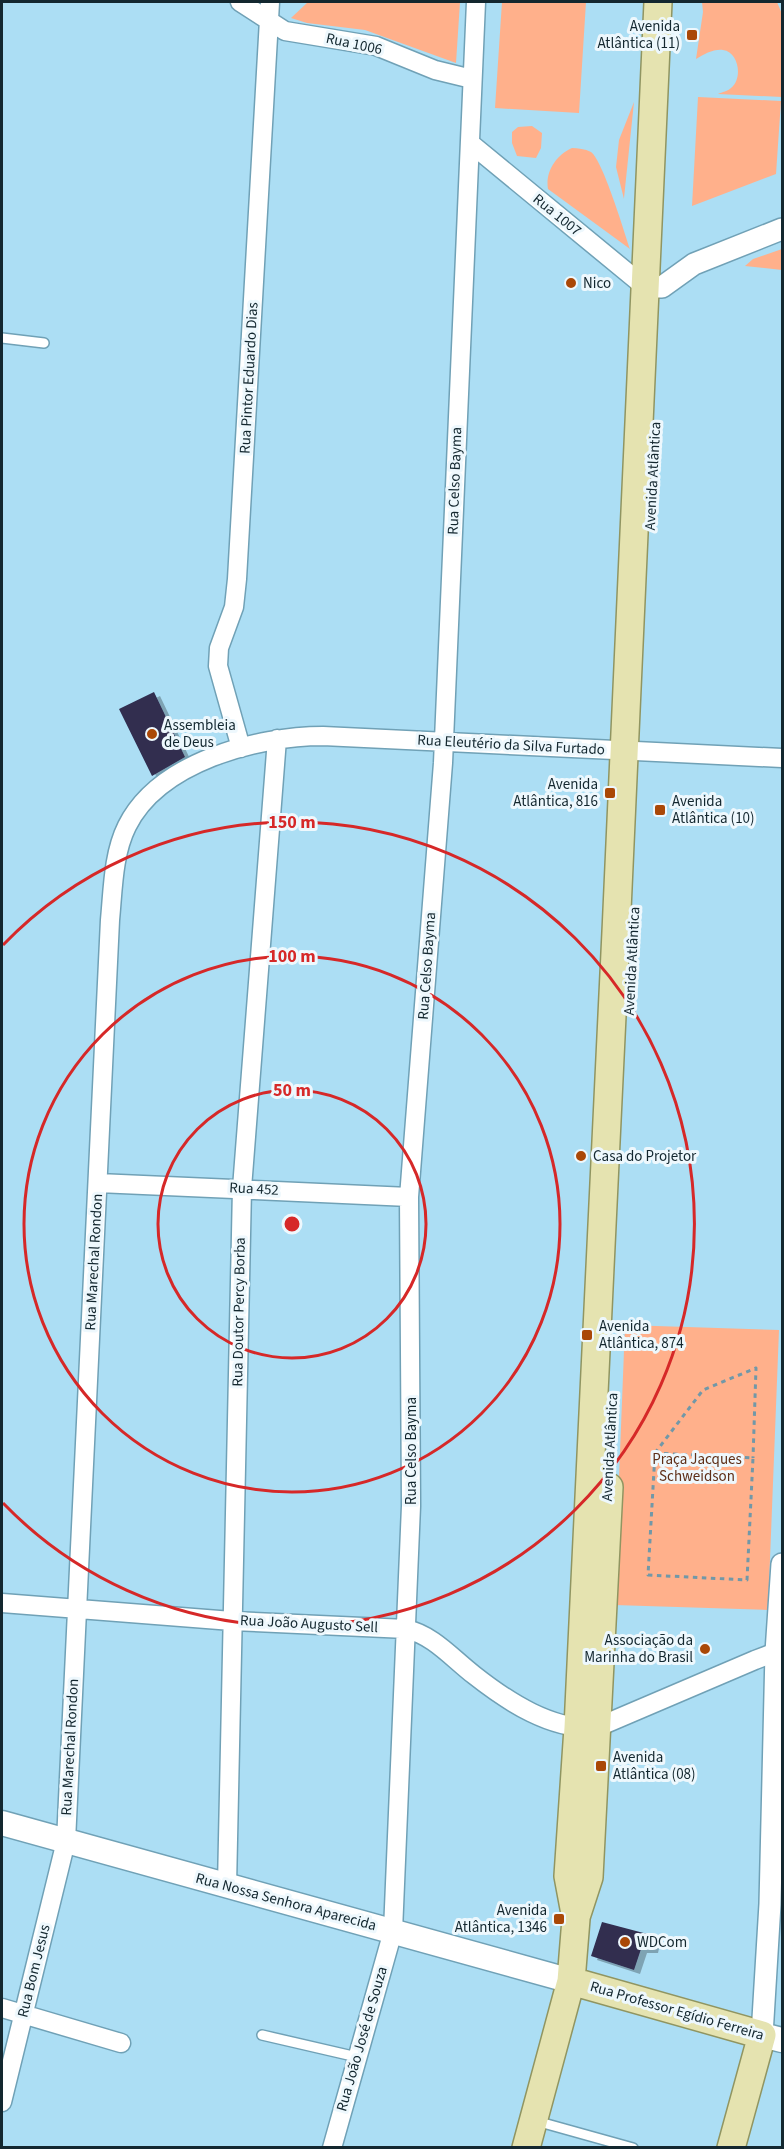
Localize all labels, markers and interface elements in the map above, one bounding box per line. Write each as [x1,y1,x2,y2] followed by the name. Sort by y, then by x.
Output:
[597,16,680,54] place label: Avenida Atlântica (11)
[324,28,384,60] street label: Rua 1006
[685,28,699,42] marker: Avenida Atlântica (11)
[528,189,586,241] street label: Rua 1007
[583,273,611,294] place label: Nico
[564,276,578,290] marker: Nico
[235,302,263,454] street label: Rua Pintor Eduardo Dias
[640,421,666,531] street label: Avenida Atlântica
[443,427,467,535] street label: Rua Celso Bayma
[164,715,236,753] place label: Assembleia de Deus
[145,727,159,741] marker: Assembleia de Deus
[417,730,605,760] street label: Rua Eleutério da Silva Furtado
[513,774,598,812] place label: Avenida Atlântica, 816
[603,786,617,800] marker: Avenida Atlântica, 816
[672,791,755,829] place label: Avenida Atlântica (10)
[653,803,667,817] marker: Avenida Atlântica (10)
[268,810,316,835] text: 150 m
[619,906,645,1016] street label: Avenida Atlântica
[413,911,441,1021] street label: Rua Celso Bayma
[268,944,316,969] text: 100 m
[273,1078,311,1103] text: 50 m
[593,1146,697,1167] place label: Casa do Projetor
[574,1149,588,1163] marker: Casa do Projetor
[229,1177,279,1201] street label: Rua 452
[80,1193,108,1331] street label: Rua Marechal Rondon
[282,1214,302,1234] centre of rings
[227,1237,251,1387] street label: Rua Doutor Percy Borba
[599,1316,684,1354] place label: Avenida Atlântica, 874
[580,1328,594,1342] marker: Avenida Atlântica, 874
[597,1392,623,1502] street label: Avenida Atlântica
[401,1397,422,1505] street label: Rua Celso Bayma
[652,1449,742,1487] park label: Praça Jacques Schweidson
[240,1610,379,1638] street label: Rua João Augusto Sell
[584,1630,693,1668] place label: Associação da Marinha do Brasil
[698,1642,712,1656] marker: Associação da Marinha do Brasil
[56,1678,84,1816] street label: Rua Marechal Rondon
[613,1747,696,1785] place label: Avenida Atlântica (08)
[594,1759,608,1773] marker: Avenida Atlântica (08)
[193,1868,379,1936] street label: Rua Nossa Senhora Aparecida
[455,1900,547,1938] place label: Avenida Atlântica, 1346
[552,1912,566,1926] marker: Avenida Atlântica, 1346
[12,1922,56,2020] street label: Rua Bom Jesus
[637,1932,687,1953] place label: WDCom
[618,1935,632,1949] marker: WDCom
[331,1964,393,2114] street label: Rua João José de Souza
[587,1976,767,2046] street label: Rua Professor Egídio Ferreira

